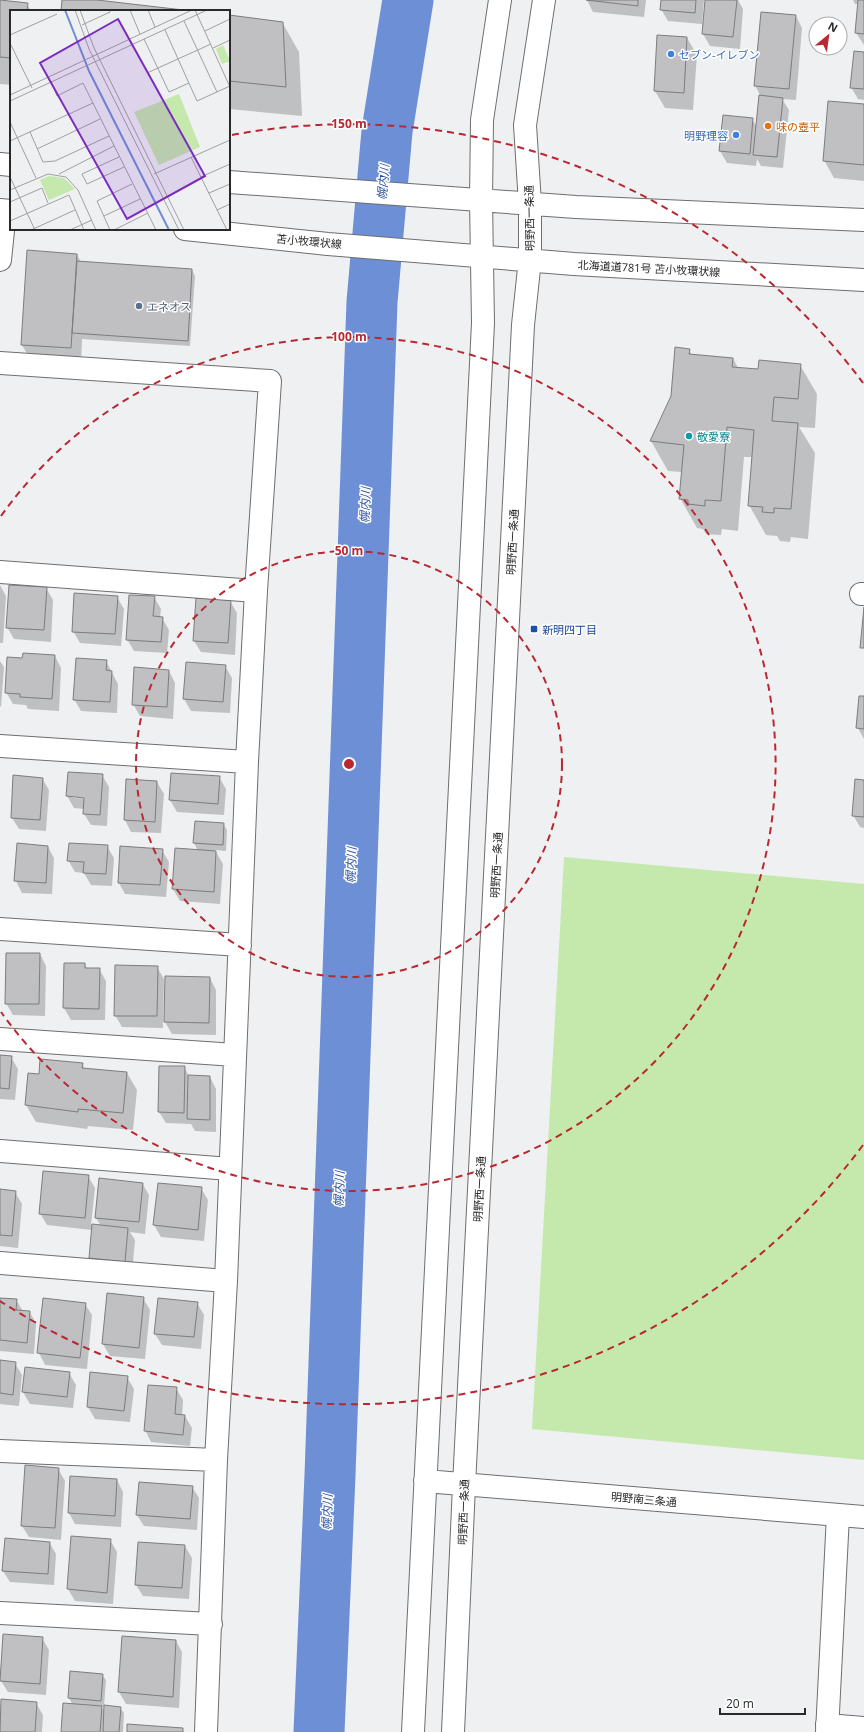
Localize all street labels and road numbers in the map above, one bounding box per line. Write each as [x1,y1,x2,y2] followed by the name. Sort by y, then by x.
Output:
[521,185,537,251] street label: 明野西一条通
[275,231,343,251] street label: 苫小牧環状線
[577,257,721,279] street label: 北海道道781号 苫小牧環状線
[503,509,521,575] street label: 明野西一条通
[487,832,505,898] street label: 明野西一条通
[470,1156,488,1222] street label: 明野西一条通
[454,1479,472,1545] street label: 明野西一条通
[610,1489,678,1509] street label: 明野南三条通

